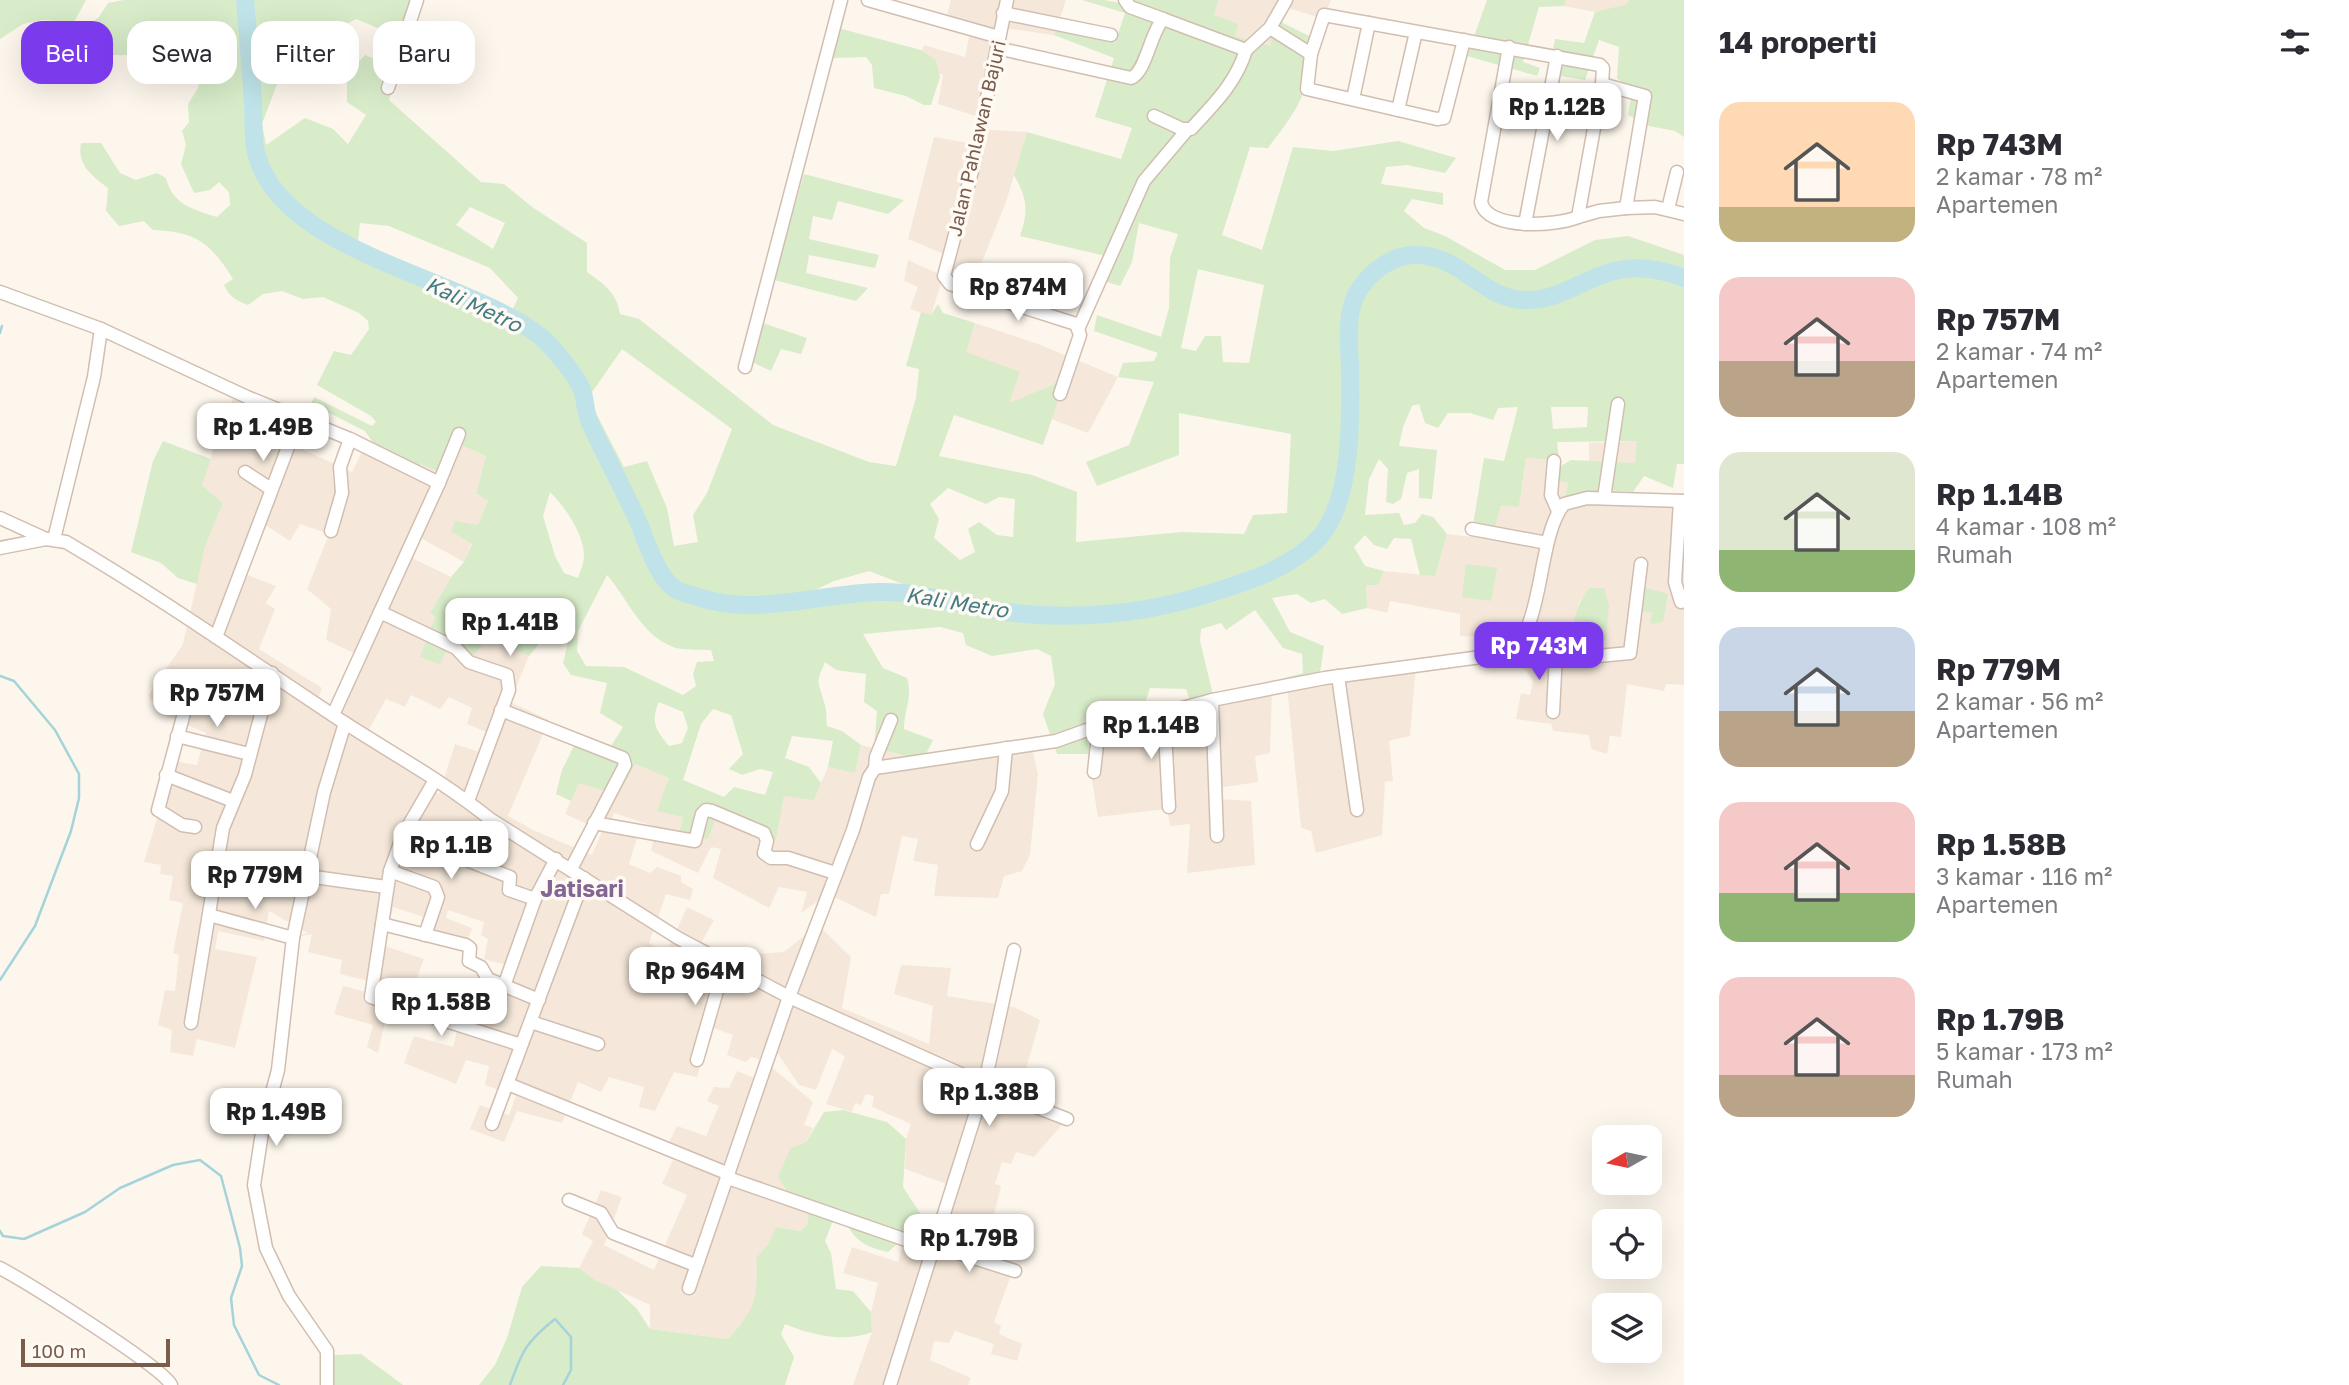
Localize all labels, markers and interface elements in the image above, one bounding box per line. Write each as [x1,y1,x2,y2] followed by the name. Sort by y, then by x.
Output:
[21,21,113,84] chip: Beli
[127,21,237,84] chip: Sewa
[251,21,359,84] chip: Filter
[373,21,475,84] chip: Baru
[2276,23,2314,61] icon: filters
[1719,24,1877,60] text: 14 properti
[942,38,1010,238] street label: Jalan Pahlawan Bajuri
[1485,83,1629,143] pin: Rp 1.12B
[1508,92,1606,120] text: Rp 1.12B
[1936,126,2063,162] text: Rp 743M
[1775,130,1859,214] icon: home
[1936,162,2102,190] text: 2 kamar · 78 m²
[1936,190,2058,218] text: Apartemen
[953,264,1083,323] pin: Rp 874M
[422,270,527,338] water label: Kali Metro
[969,272,1067,300] text: Rp 874M
[1936,301,2061,337] text: Rp 757M
[1775,305,1859,389] icon: home
[1936,337,2102,365] text: 2 kamar · 74 m²
[1936,365,2058,393] text: Apartemen
[191,404,335,463] pin: Rp 1.49B
[213,412,313,440] text: Rp 1.49B
[1936,476,2063,512] text: Rp 1.14B
[1775,480,1859,564] icon: home
[1936,512,2116,540] text: 4 kamar · 108 m²
[1936,540,2013,568] text: Rumah
[904,581,1011,623] water label: Kali Metro
[438,598,582,658] pin: Rp 1.41B
[461,607,559,635] text: Rp 1.41B
[1474,622,1604,682] pin: Rp 743M
[1490,631,1588,659] text: Rp 743M
[1936,651,2061,687] text: Rp 779M
[1775,655,1859,739] icon: home
[152,670,282,729] pin: Rp 757M
[169,678,265,706] text: Rp 757M
[1936,687,2103,715] text: 2 kamar · 56 m²
[1079,702,1223,761] pin: Rp 1.14B
[1102,710,1200,738] text: Rp 1.14B
[1936,715,2058,743] text: Apartemen
[386,822,516,881] pin: Rp 1.1B
[1936,826,2067,862] text: Rp 1.58B
[409,830,493,858] text: Rp 1.1B
[1775,830,1859,914] icon: home
[190,852,320,911] pin: Rp 779M
[207,860,303,888] text: Rp 779M
[1936,862,2112,890] text: 3 kamar · 116 m²
[540,874,624,902] district label: Jatisari
[1936,890,2058,918] text: Apartemen
[630,948,760,1007] pin: Rp 964M
[645,956,745,984] text: Rp 964M
[369,978,513,1038] pin: Rp 1.58B
[391,987,491,1015] text: Rp 1.58B
[1936,1001,2064,1037] text: Rp 1.79B
[1775,1005,1859,1089] icon: home
[1936,1037,2113,1065] text: 5 kamar · 173 m²
[1936,1065,2013,1093] text: Rumah
[917,1068,1061,1128] pin: Rp 1.38B
[939,1077,1039,1105] text: Rp 1.38B
[204,1088,348,1148] pin: Rp 1.49B
[226,1097,326,1125] text: Rp 1.49B
[1592,1125,1662,1195] north arrow
[1592,1125,1662,1363] map controls
[1592,1209,1662,1279] button: locate
[897,1214,1041,1274] pin: Rp 1.79B
[920,1223,1018,1251] text: Rp 1.79B
[1592,1293,1662,1363] button: layers
[21,1336,170,1368] scale bar
[32,1339,86,1362] text: 100 m

